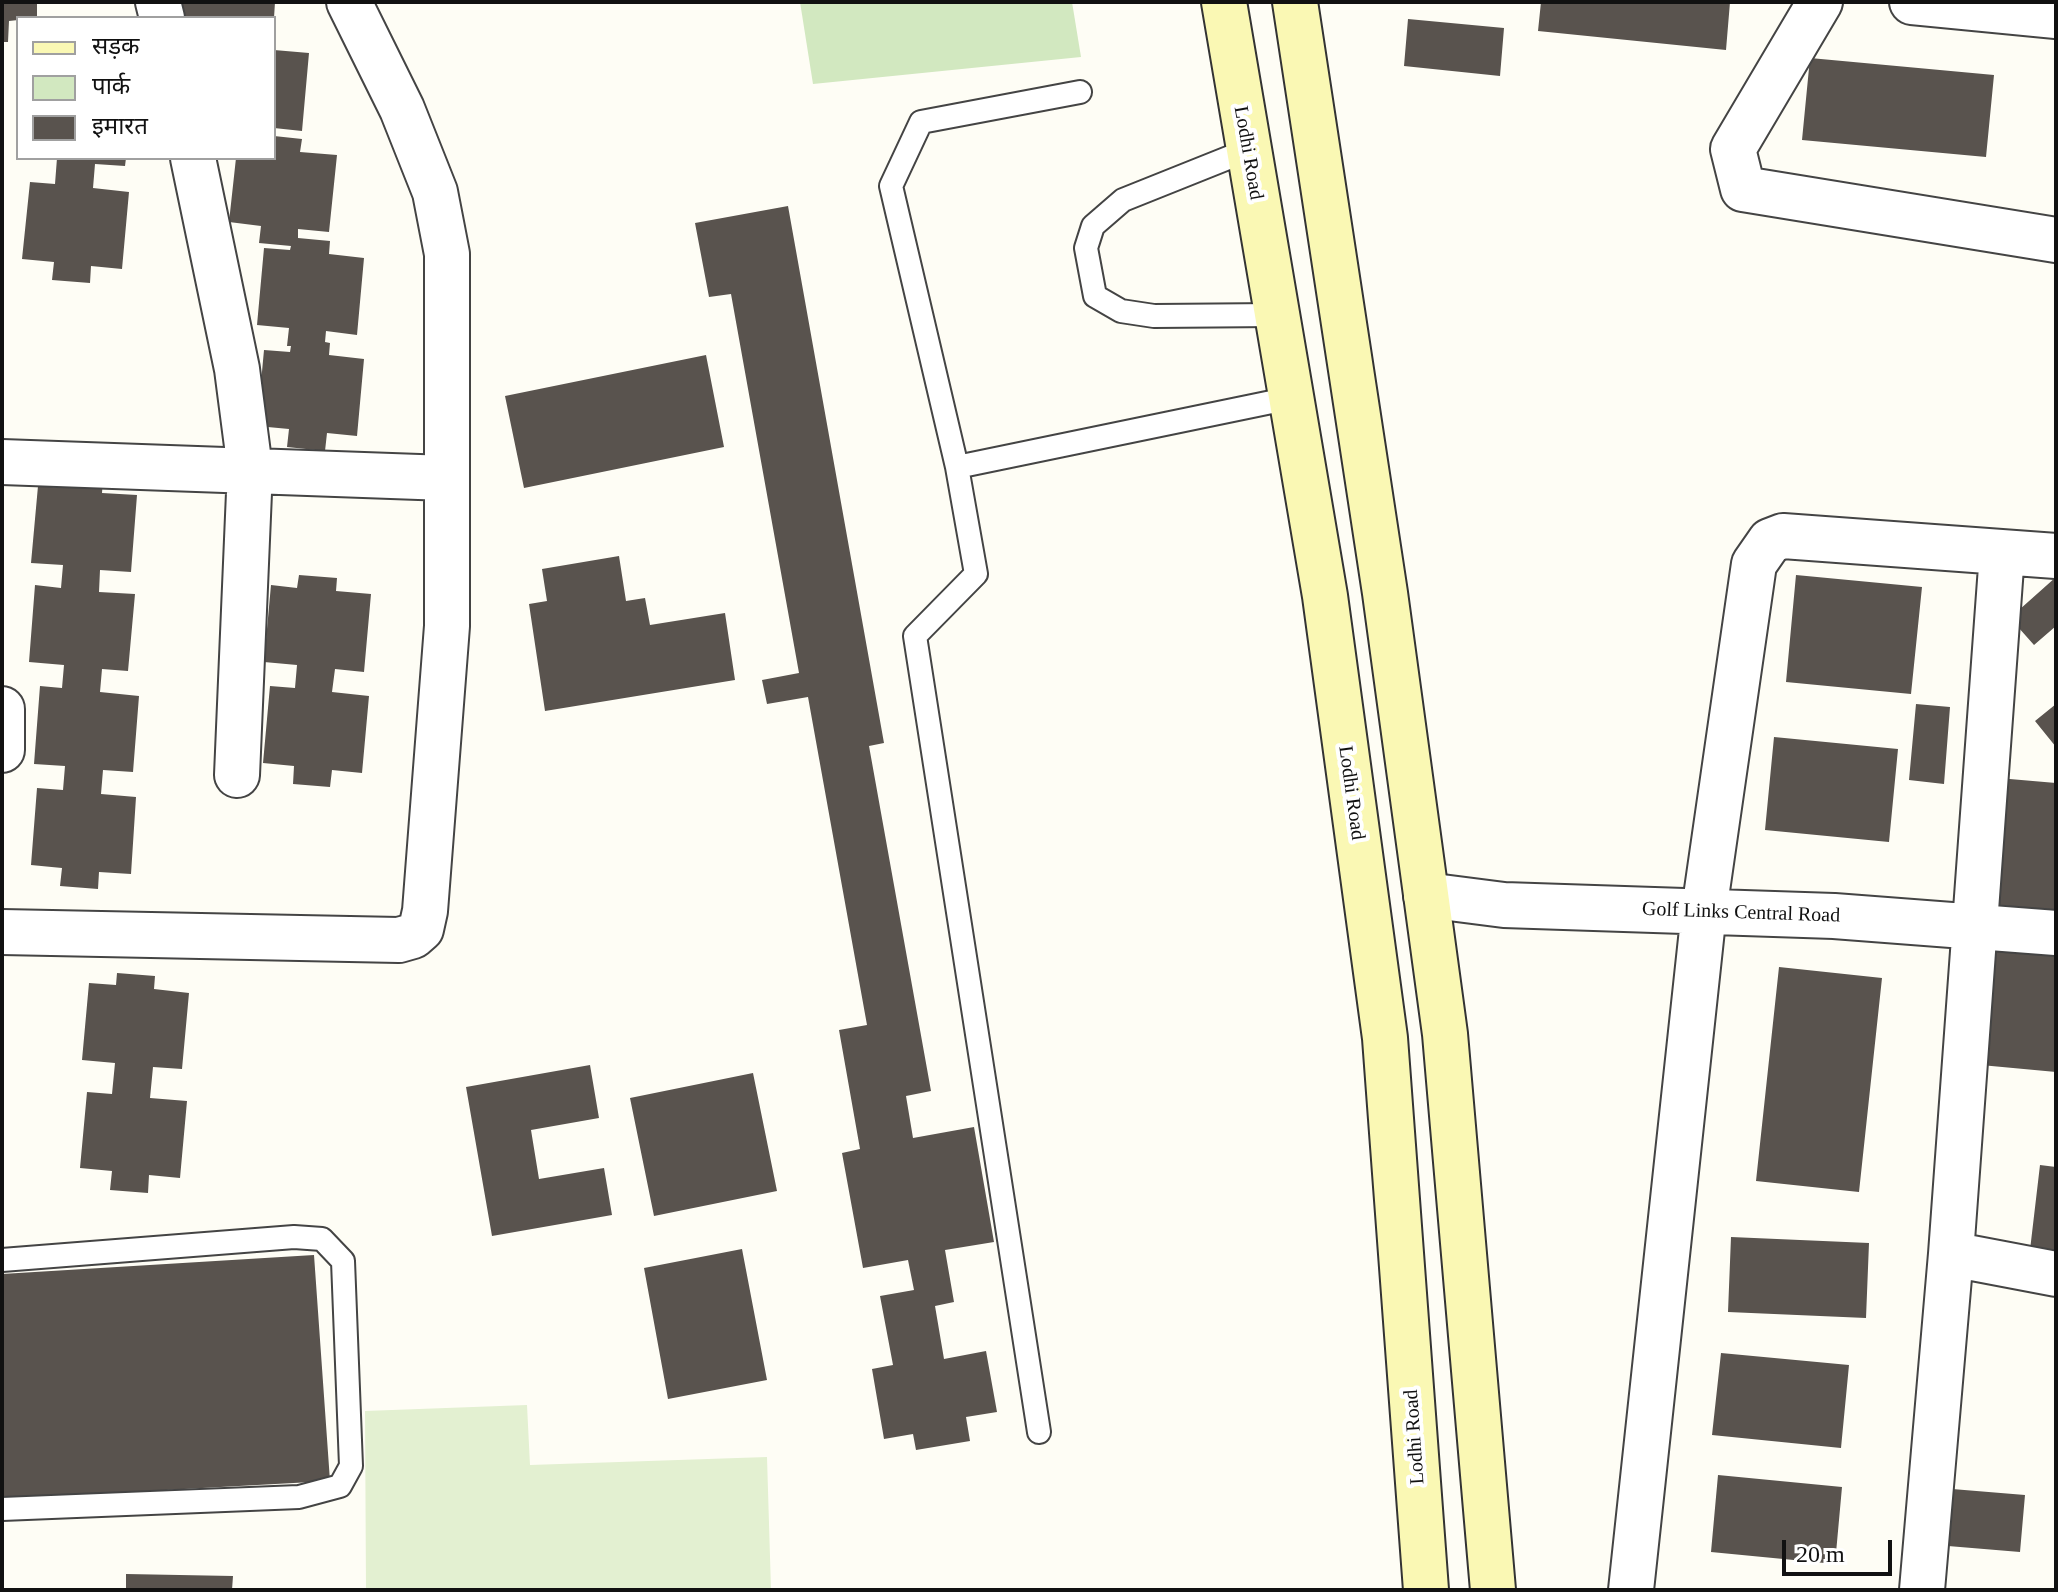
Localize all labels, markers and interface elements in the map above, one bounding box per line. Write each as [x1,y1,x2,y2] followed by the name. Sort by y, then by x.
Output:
[16,16,276,160] legend
[92,33,140,59] text: सड़क
[92,73,130,99] text: पार्क
[1228,104,1268,202] street label: Lodhi Road
[92,113,148,139] text: इमारत
[1333,744,1369,842] street label: Lodhi Road
[1641,898,1841,928] street label: Golf Links Central Road
[1400,1389,1430,1485] street label: Lodhi Road
[1786,1524,1896,1574] scale bar
[1796,1541,1845,1567] text: 20 m

